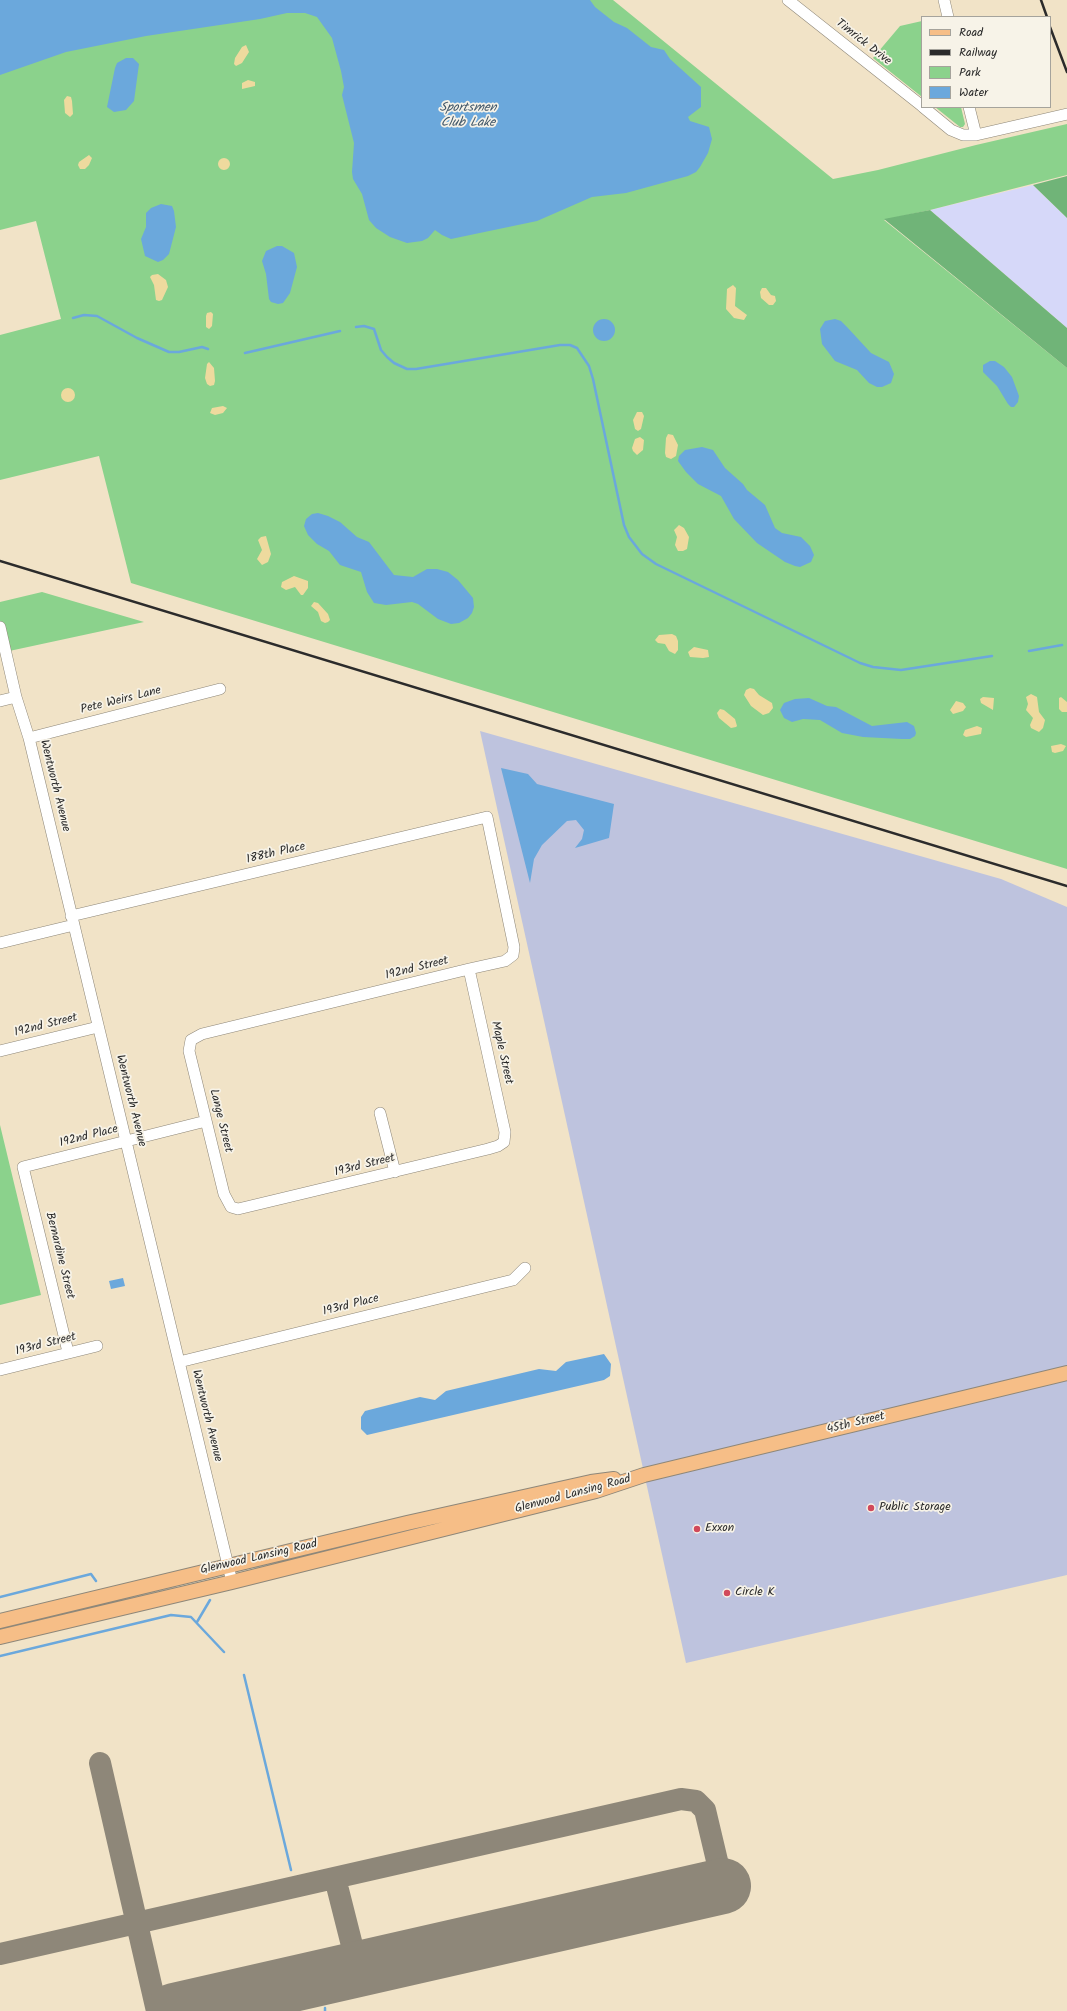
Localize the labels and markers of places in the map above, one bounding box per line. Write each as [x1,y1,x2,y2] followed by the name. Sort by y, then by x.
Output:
[879,1501,951,1515] place label: Public Storage
[866,1503,876,1513] marker: Public Storage
[705,1522,734,1536] place label: Exxon
[692,1524,702,1534] marker: Exxon
[735,1586,775,1600] place label: Circle K
[722,1588,732,1598] marker: Circle K

